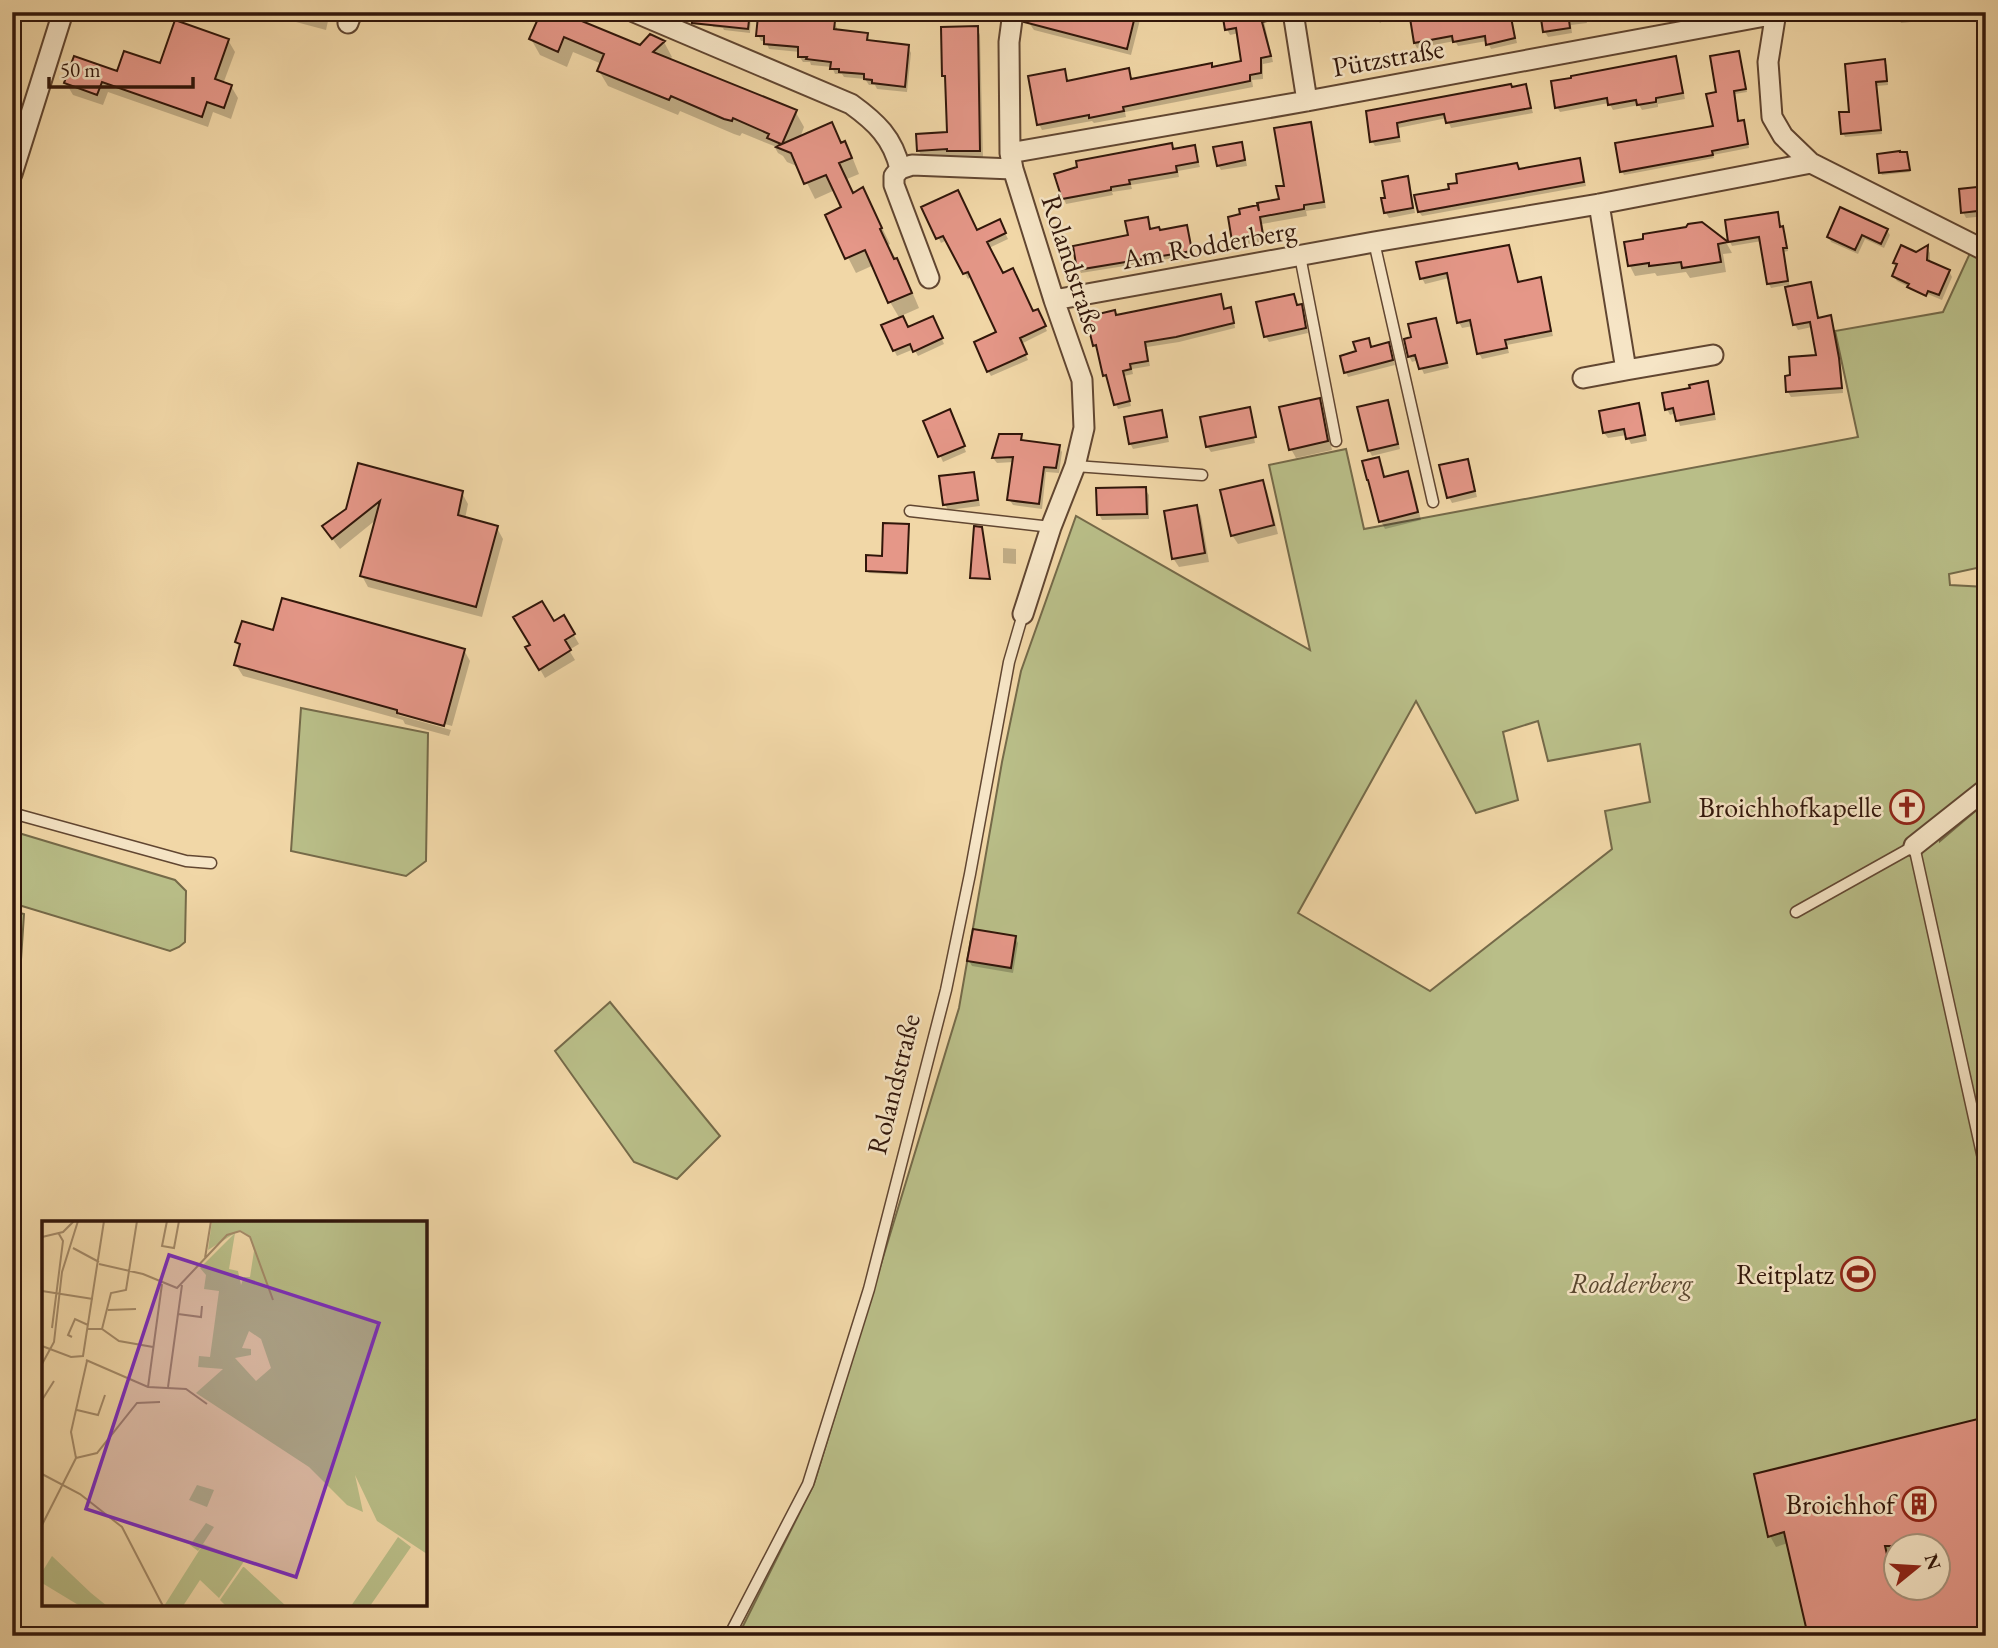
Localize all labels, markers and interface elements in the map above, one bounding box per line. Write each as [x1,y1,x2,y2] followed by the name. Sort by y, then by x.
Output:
[1329,29,1447,85] street label: Pützstraße
[49,46,192,90] scale bar
[60,56,101,83] text: 50 m
[1034,190,1112,338] street label: Rolandstraße
[1118,211,1300,277] street label: Am Rodderberg
[1888,788,1926,826] church icon: Broichhofkapelle
[1698,789,1882,825] place label: Broichhofkapelle
[858,1010,928,1158] street label: Rolandstraße
[42,1221,427,1606] inset map
[1839,1255,1877,1293] sports icon: Reitplatz
[1736,1256,1834,1292] place label: Reitplatz
[1569,1265,1694,1301] park label: Rodderberg
[1900,1485,1938,1523] building icon: Broichhof
[1785,1486,1898,1522] place label: Broichhof
[1882,1532,1952,1602] north arrow
[1918,1551,1947,1574] text: N

